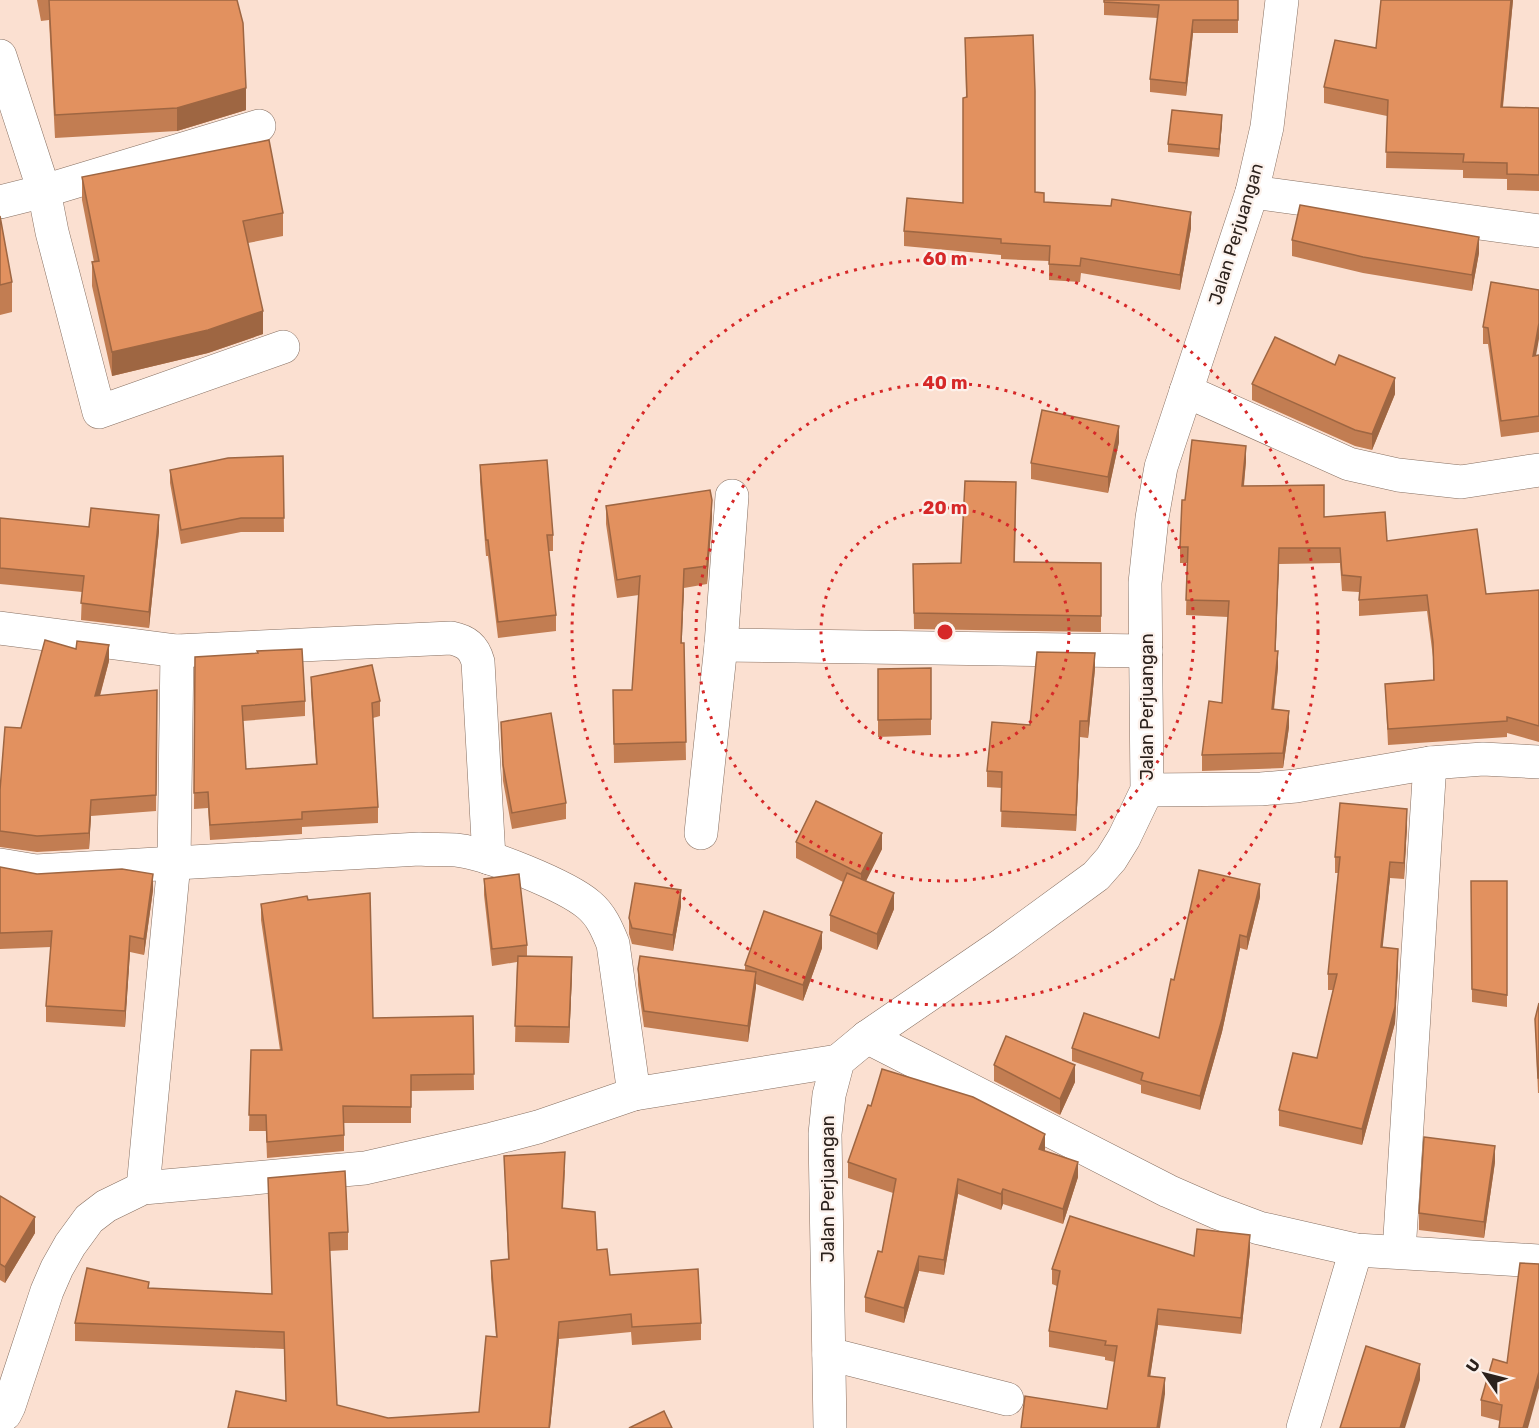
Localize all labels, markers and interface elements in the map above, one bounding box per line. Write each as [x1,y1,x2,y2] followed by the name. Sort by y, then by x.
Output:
[1204,160,1268,308] street label: Jalan Perjuangan
[923,248,967,270] text: 60 m
[923,372,967,394] text: 40 m
[923,497,967,519] text: 20 m
[935,622,955,642] centre of rings
[1136,633,1158,781] street label: Jalan Perjuangan
[817,1115,839,1263] street label: Jalan Perjuangan
[1455,1344,1515,1404] north arrow
[1462,1355,1484,1376] text: U

